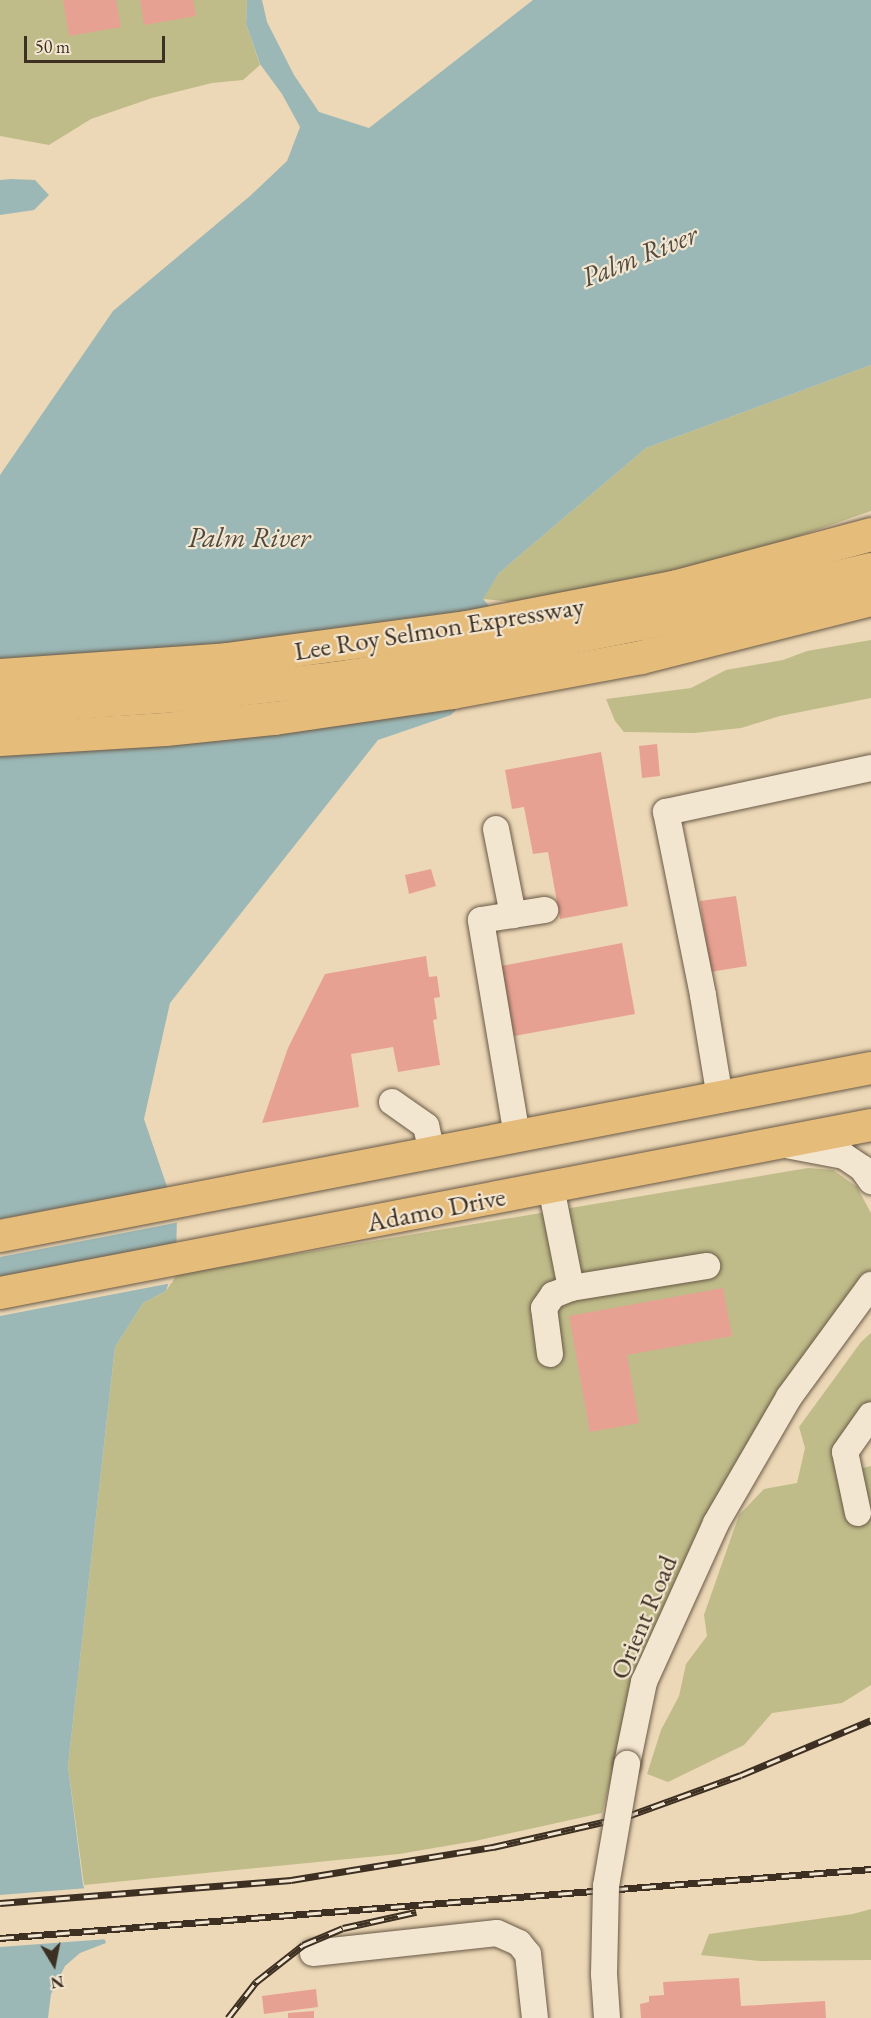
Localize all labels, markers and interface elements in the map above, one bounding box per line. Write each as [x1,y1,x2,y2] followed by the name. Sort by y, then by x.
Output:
[27,24,168,62] scale bar
[35,35,70,58] text: 50 m
[576,216,702,294] water label: Palm River
[188,520,310,554] water label: Palm River
[292,589,586,667] street label: Lee Roy Selmon Expressway
[364,1180,508,1238] street label: Adamo Drive
[602,1550,684,1684] street label: Orient Road
[24,1934,84,1994] north arrow
[49,1971,65,1994] text: N

